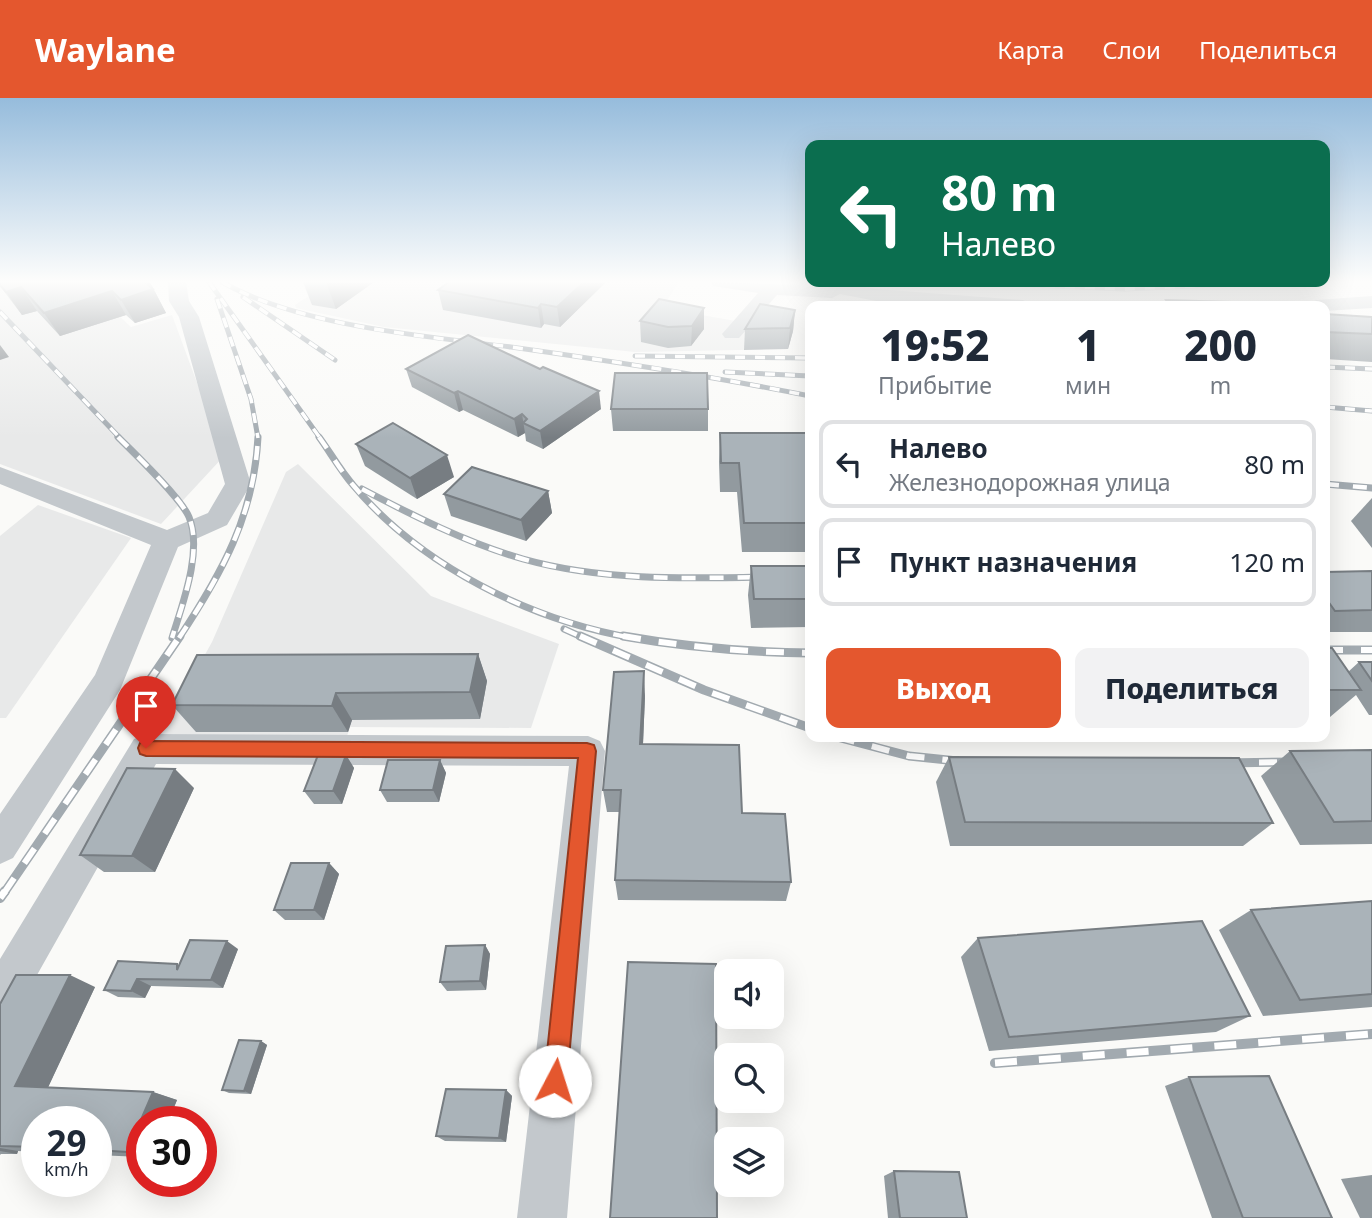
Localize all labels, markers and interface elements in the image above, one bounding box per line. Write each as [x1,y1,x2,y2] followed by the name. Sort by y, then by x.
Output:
[35,27,176,72] text: Waylane
[997,33,1064,66] text: Карта
[1102,33,1161,66] text: Слои
[1199,33,1337,66] text: Поделиться
[941,159,1058,225] text: 80 m
[826,168,917,259] icon: left
[941,222,1056,265] text: Налево
[880,316,990,373] text: 19:52
[1076,316,1100,373] text: 1
[1184,316,1257,373] text: 200
[878,369,992,401] text: Прибытие
[1065,369,1111,401] text: мин
[1210,369,1231,401] text: m
[889,430,988,466] text: Налево
[830,445,868,483] icon: left
[1244,446,1305,482] text: 80 m
[889,466,1171,498] text: Железнодорожная улица
[830,543,868,581] icon: arrive
[889,544,1137,580] text: Пункт назначения
[1229,544,1305,580] text: 120 m
[826,648,1061,728] button: Выход
[1075,648,1309,728] button: Поделиться
[116,676,176,748] pin
[127,687,165,725] icon: arrive
[714,959,784,1197] map controls
[714,959,784,1029] button: sound
[714,1043,784,1113] button: search
[518,1044,592,1118] position arrow
[126,1106,217,1197] speed limit sign: 30
[46,1119,87,1166] text: 29
[714,1127,784,1197] button: layers
[44,1157,89,1181] text: km/h

